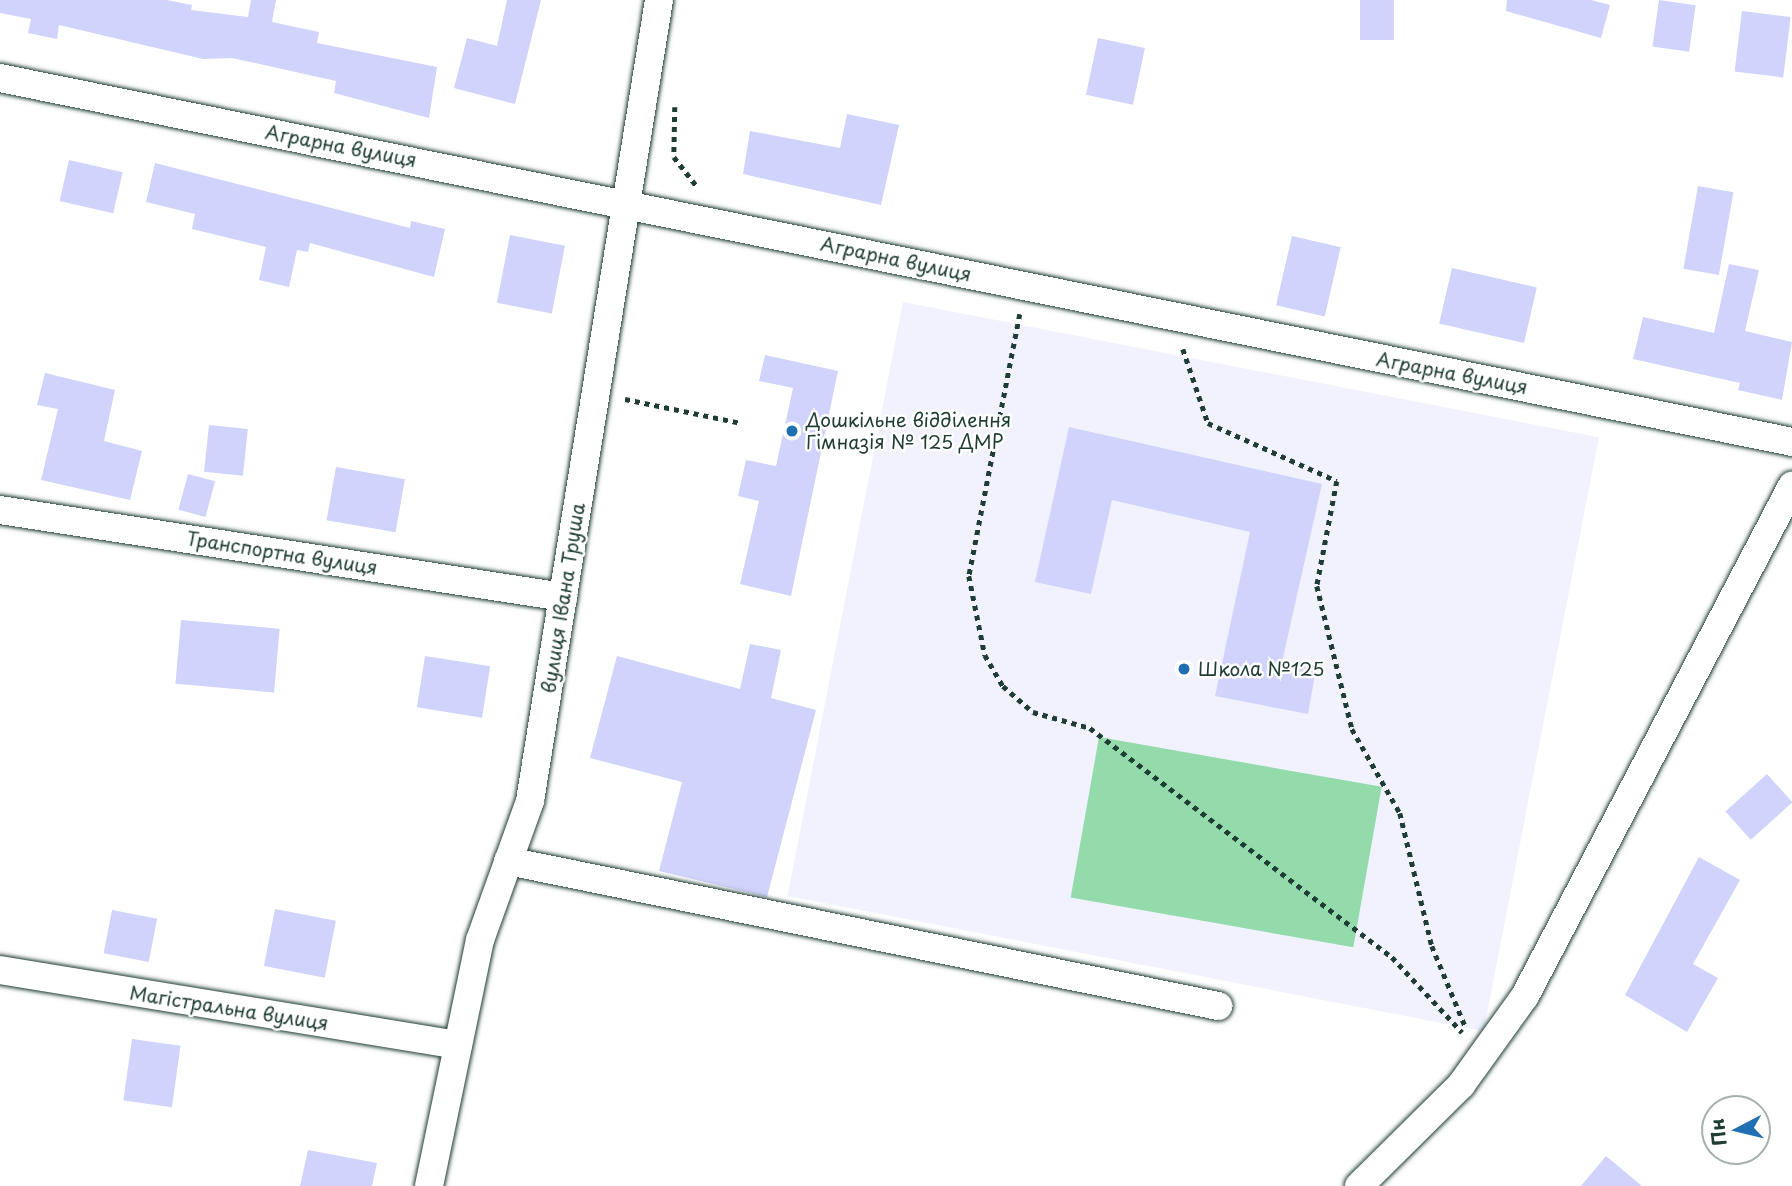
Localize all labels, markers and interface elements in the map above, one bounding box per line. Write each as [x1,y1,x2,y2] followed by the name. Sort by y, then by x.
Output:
[263,120,419,172] street label: Аграрна вулиця
[818,232,974,286] street label: Аграрна вулиця
[1374,347,1530,399] street label: Аграрна вулиця
[806,409,1011,453] place label: Дошкільне відділення Гімназія № 125 ДМР
[784,423,800,439] marker: Дошкільне відділення Гімназія № 125 ДМР
[537,501,589,695] street label: вулиця Івана Труша
[185,527,379,579] street label: Транспортна вулиця
[1198,658,1325,680] place label: Школа №125
[1176,661,1192,677] marker: Школа №125
[127,981,331,1035] street label: Магістральна вулиця
[1701,1095,1771,1165] north arrow
[1702,1117,1733,1148] text: Пн

